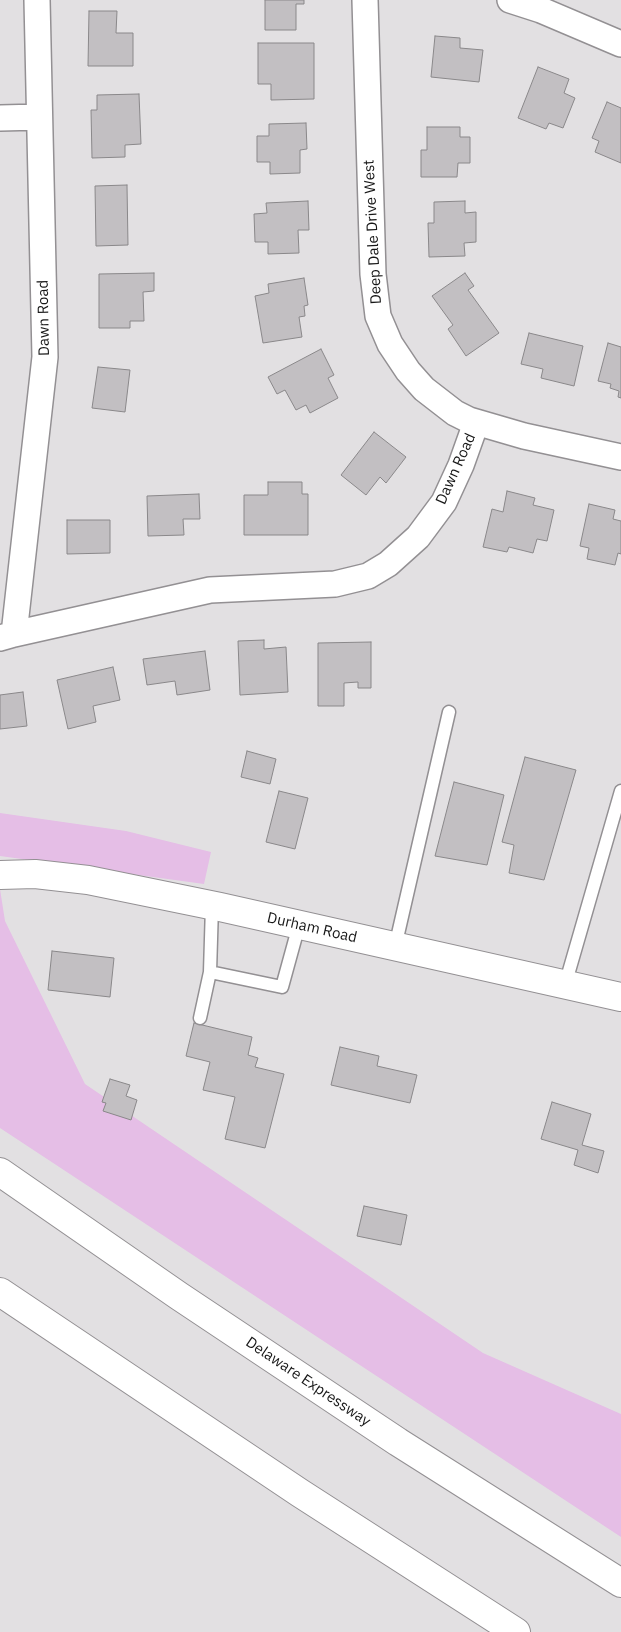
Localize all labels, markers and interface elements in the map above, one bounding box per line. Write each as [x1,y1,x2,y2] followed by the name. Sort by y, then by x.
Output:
[360,159,386,305] street label: Deep Dale Drive West
[34,280,54,356] street label: Dawn Road
[432,431,480,507] street label: Dawn Road
[265,909,359,947] street label: Durham Road
[242,1333,374,1431] street label: Delaware Expressway

